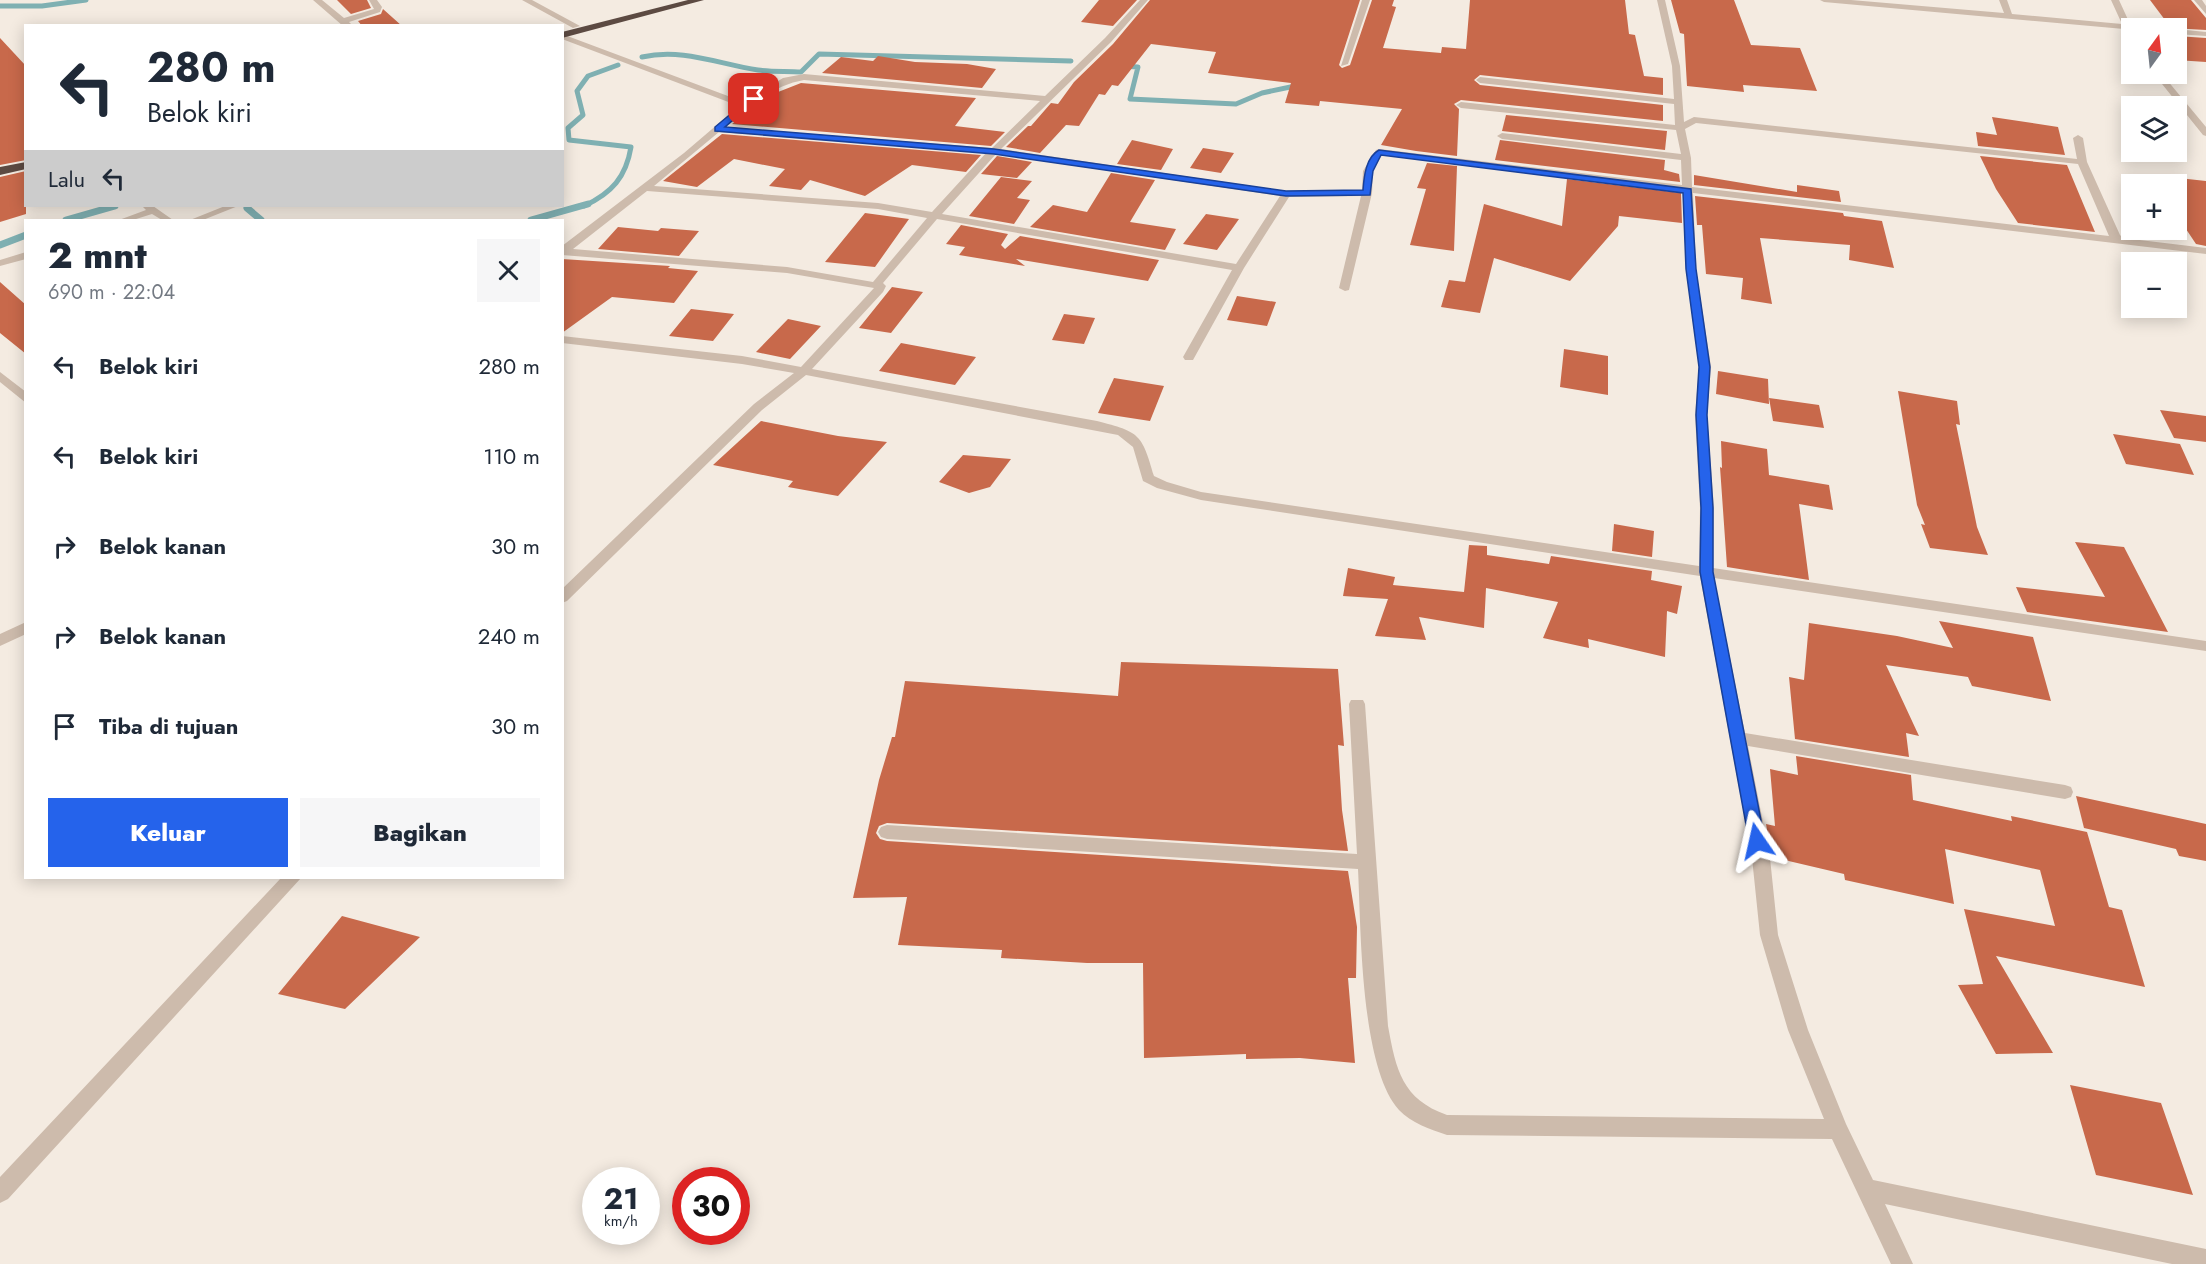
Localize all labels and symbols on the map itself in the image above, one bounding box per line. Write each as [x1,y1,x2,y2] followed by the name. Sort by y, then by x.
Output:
[2121,18,2187,84] north arrow
[728,73,779,124] pin
[1725,809,1789,873] position arrow
[672,1167,750,1245] speed limit sign: 30

